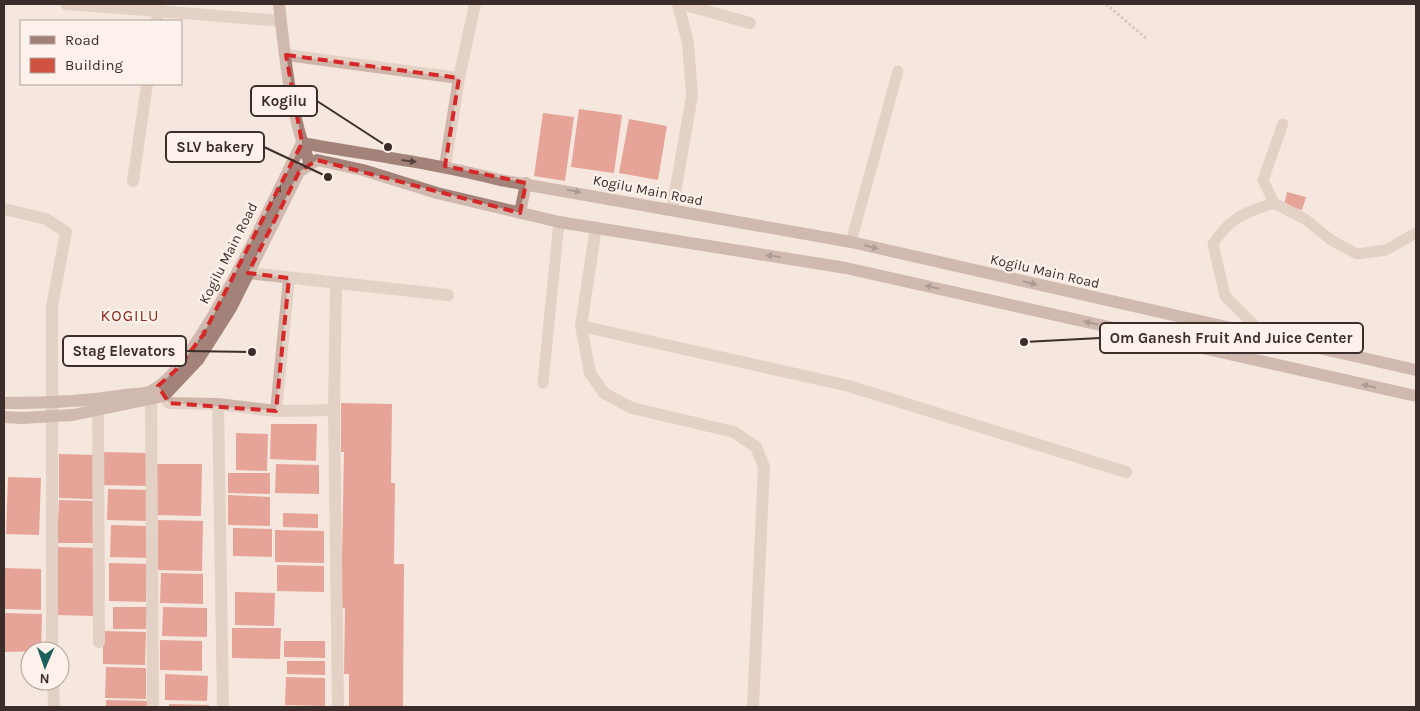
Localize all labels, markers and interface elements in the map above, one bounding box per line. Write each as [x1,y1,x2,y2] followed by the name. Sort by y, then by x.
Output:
[20,20,182,85] legend
[65,31,100,49] text: Road
[65,56,123,74] text: Building
[251,86,317,116] callout: Kogilu
[261,92,307,110] text: Kogilu
[166,132,264,162] callout: SLV bakery
[176,138,254,156] text: SLV bakery
[401,157,417,165] one-way arrow
[591,171,704,209] street label: Kogilu Main Road
[273,184,281,199] one-way arrow
[566,188,582,196] one-way arrow
[196,200,261,307] street label: Kogilu Main Road
[864,243,879,251] one-way arrow
[764,251,780,259] one-way arrow
[989,251,1101,292] street label: Kogilu Main Road
[1022,279,1038,287] one-way arrow
[925,283,940,291] one-way arrow
[101,306,159,325] district label: KOGILU
[1083,319,1098,327] one-way arrow
[1100,323,1363,353] callout: Om Ganesh Fruit And Juice Center
[197,329,206,342] one-way arrow
[1110,329,1352,347] text: Om Ganesh Fruit And Juice Center
[63,336,186,366] callout: Stag Elevators
[73,342,176,360] text: Stag Elevators
[1360,381,1376,389] one-way arrow
[20,641,70,691] north arrow
[39,670,50,687] text: N

